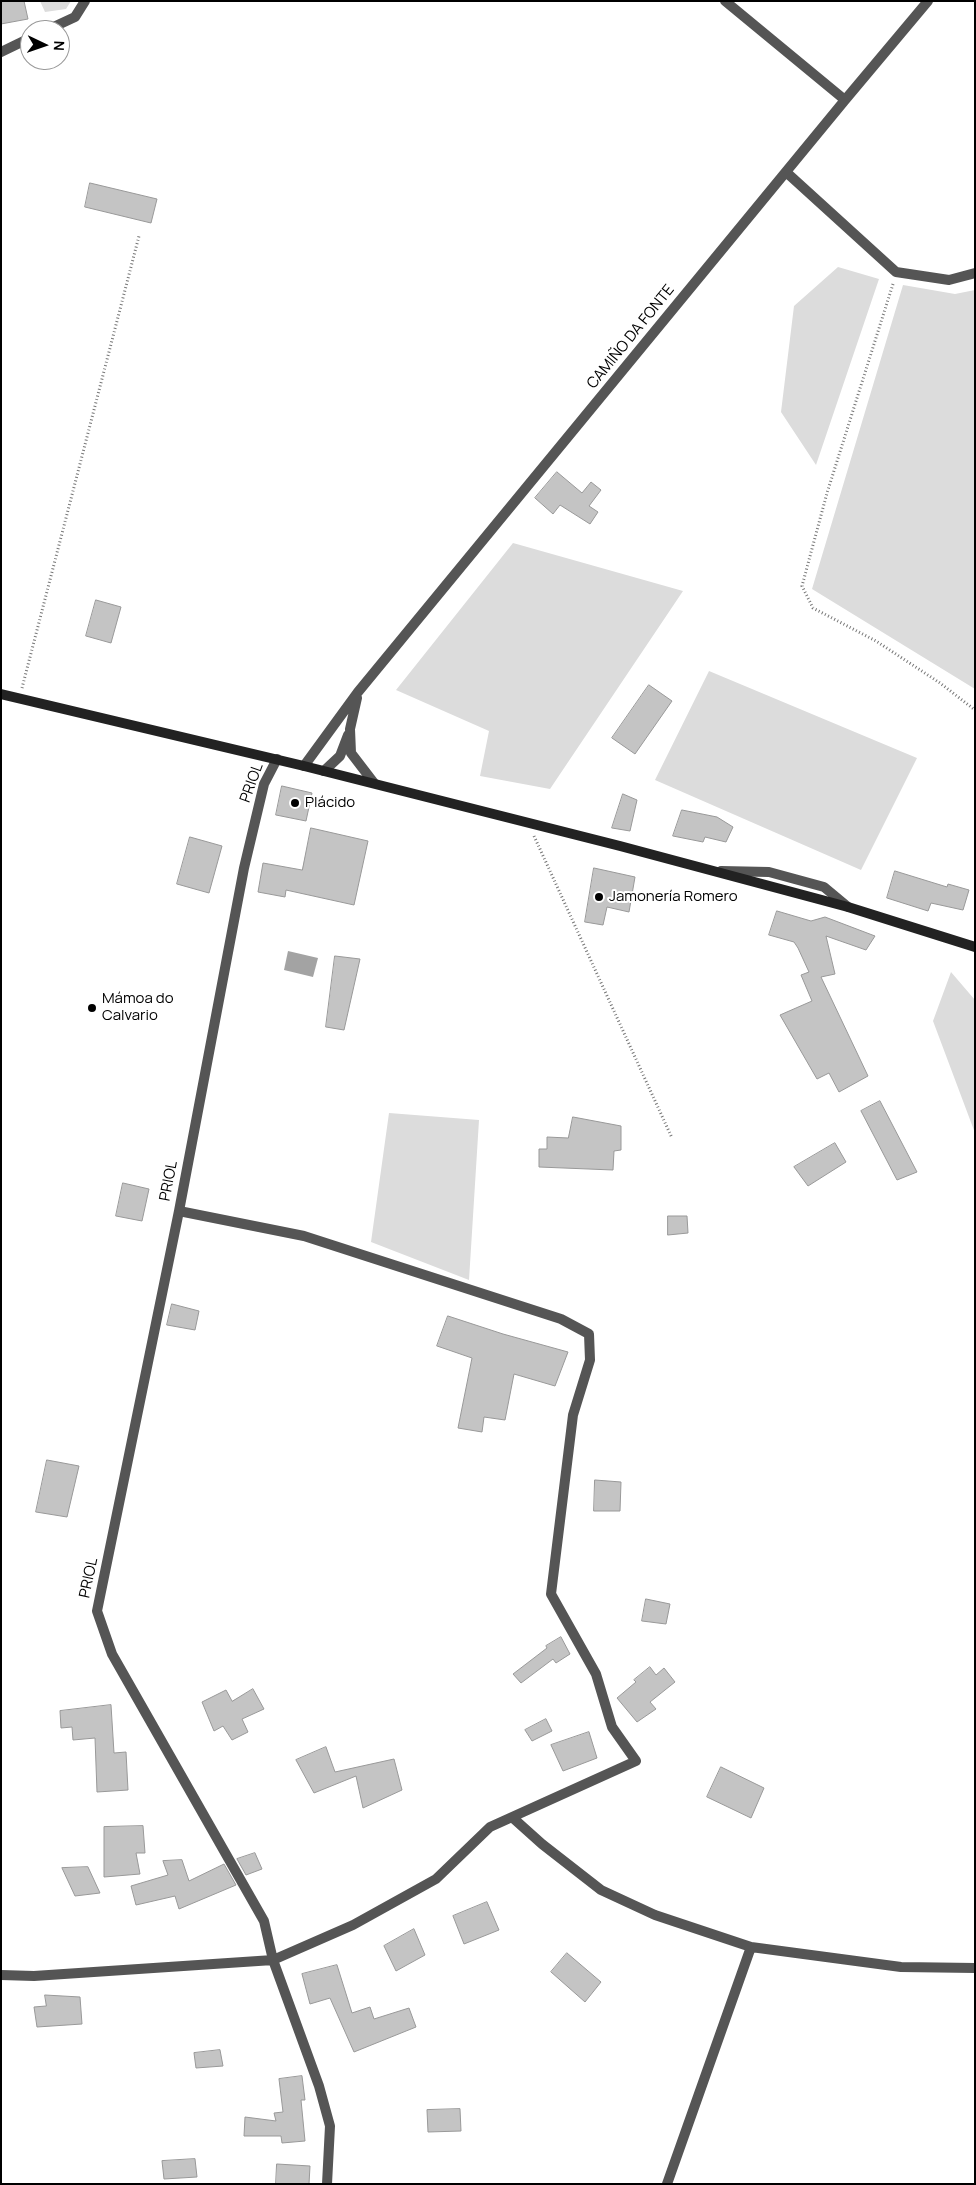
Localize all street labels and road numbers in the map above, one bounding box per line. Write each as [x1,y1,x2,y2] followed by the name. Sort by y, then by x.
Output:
[584,281,678,393] street label: CAMIÑO DA FONTE
[237,761,267,805] street label: PRIOL
[156,1159,182,1203] street label: PRIOL
[76,1556,102,1600] street label: PRIOL

